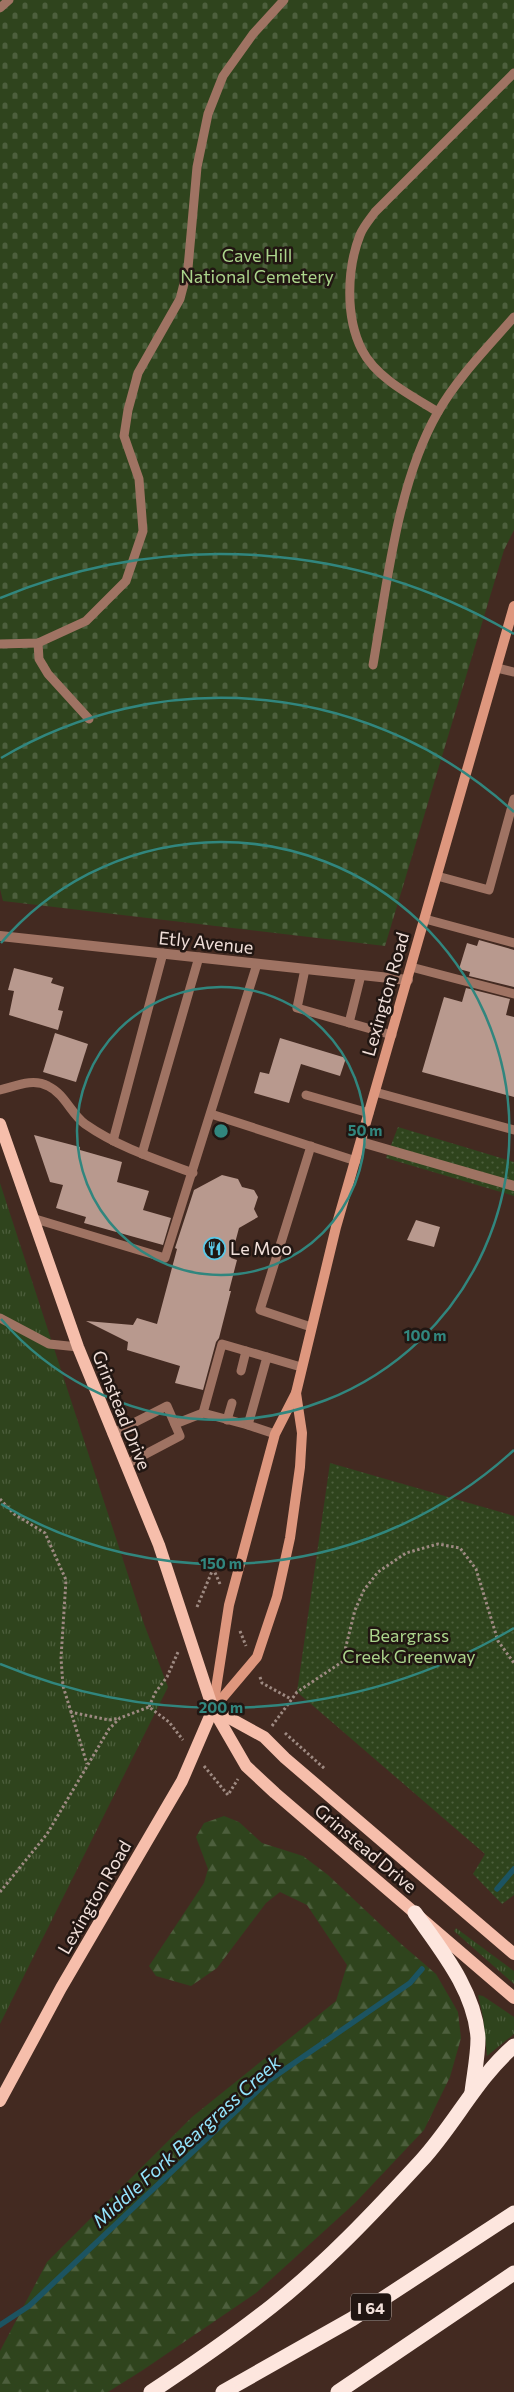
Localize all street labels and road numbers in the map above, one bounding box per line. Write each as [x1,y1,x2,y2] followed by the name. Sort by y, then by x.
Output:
[157,926,255,958] street label: Etly Avenue
[357,930,413,1058] street label: Lexington Road
[88,1347,156,1473] street label: Grinstead Drive
[310,1799,422,1897] street label: Grinstead Drive
[53,1836,135,1958] street label: Lexington Road
[351,2294,391,2320] road number: I 64

